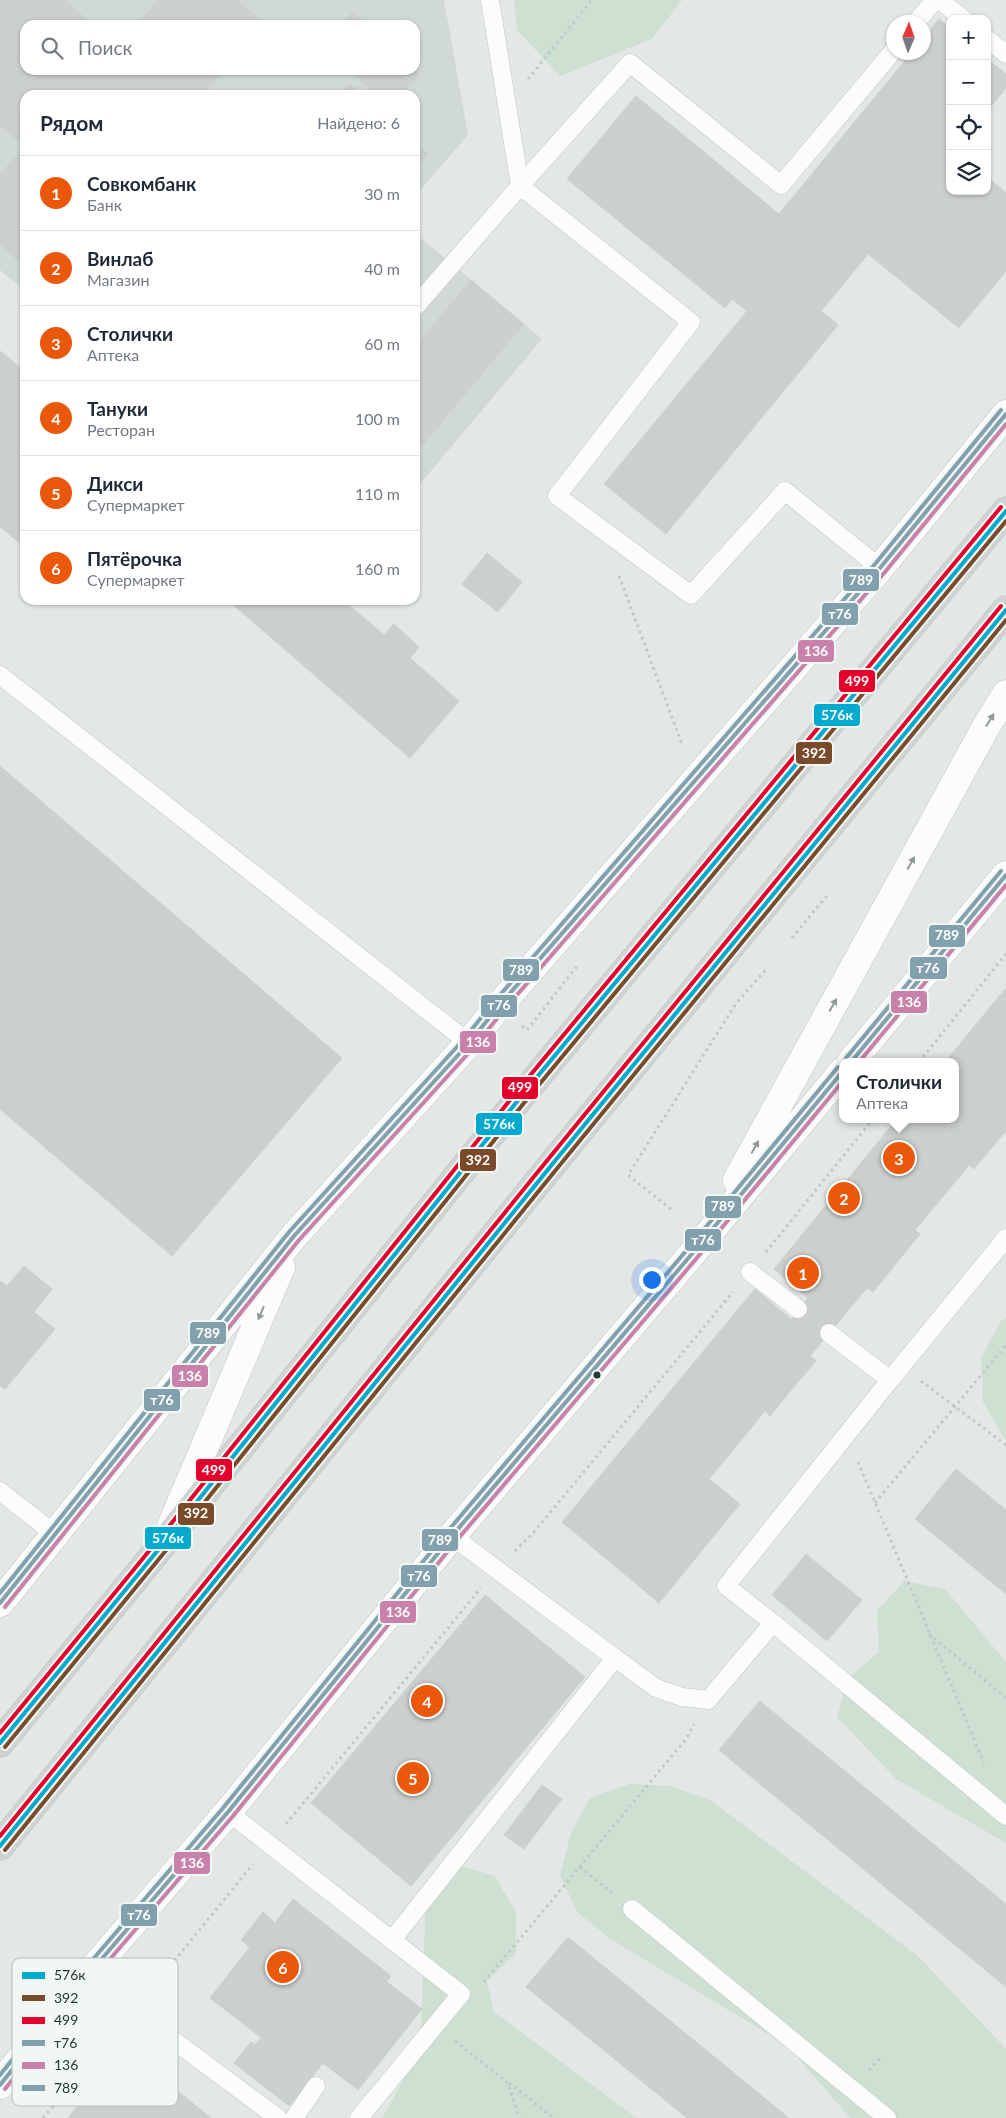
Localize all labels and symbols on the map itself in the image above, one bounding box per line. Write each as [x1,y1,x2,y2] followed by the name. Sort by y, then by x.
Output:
[886,15,931,60] north arrow
[842,568,880,592] line badge: 789
[849,571,873,588] text: 789
[821,602,859,626] line badge: т76
[828,605,852,622] text: т76
[797,639,835,663] line badge: 136
[804,642,828,659] text: 136
[838,669,876,693] line badge: 499
[845,672,869,689] text: 499
[813,703,861,727] line badge: 576к
[821,706,853,723] text: 576к
[985,714,994,727] one-way arrow
[795,741,833,765] line badge: 392
[802,744,826,761] text: 392
[907,855,915,870] one-way arrow
[928,924,966,948] line badge: 789
[935,926,959,943] text: 789
[909,956,948,980] line badge: т76
[502,958,540,982] line badge: 789
[916,959,940,976] text: т76
[509,961,533,978] text: 789
[890,990,928,1014] line badge: 136
[897,993,921,1010] text: 136
[480,994,518,1018] line badge: т76
[487,996,511,1013] text: т76
[829,998,837,1012] one-way arrow
[459,1030,497,1054] line badge: 136
[466,1033,490,1050] text: 136
[501,1076,539,1100] line badge: 499
[508,1078,532,1095] text: 499
[475,1112,523,1136] line badge: 576к
[483,1115,515,1132] text: 576к
[883,1139,915,1177] pin: 3
[750,1141,759,1154] one-way arrow
[459,1148,497,1172] line badge: 392
[466,1151,490,1168] text: 392
[828,1179,860,1217] pin: 2
[704,1195,742,1219] line badge: 789
[711,1197,735,1214] text: 789
[684,1228,722,1252] line badge: т76
[691,1231,715,1248] text: т76
[787,1254,819,1292] pin: 1
[639,1267,665,1293] your location
[257,1306,265,1320] one-way arrow
[189,1321,227,1345] line badge: 789
[196,1324,220,1341] text: 789
[171,1364,209,1388] line badge: 136
[178,1367,202,1384] text: 136
[592,1370,602,1380] unlabelled marker
[143,1388,181,1412] line badge: т76
[150,1391,174,1408] text: т76
[195,1458,233,1482] line badge: 499
[202,1461,226,1478] text: 499
[177,1502,215,1526] line badge: 392
[184,1504,208,1521] text: 392
[144,1526,192,1550] line badge: 576к
[421,1528,459,1552] line badge: 789
[152,1529,184,1546] text: 576к
[428,1531,452,1548] text: 789
[400,1564,438,1588] line badge: т76
[407,1567,431,1584] text: т76
[379,1600,417,1624] line badge: 136
[386,1603,410,1620] text: 136
[411,1682,443,1720] pin: 4
[397,1759,429,1797] pin: 5
[173,1851,211,1875] line badge: 136
[180,1854,204,1871] text: 136
[120,1903,158,1927] line badge: т76
[127,1906,151,1923] text: т76
[267,1948,299,1986] pin: 6
[12,1958,178,2106] legend
[54,1966,86,1983] text: 576к
[54,1989,78,2006] text: 392
[54,2011,78,2028] text: 499
[54,2034,77,2051] text: т76
[54,2056,78,2073] text: 136
[54,2079,78,2096] text: 789

